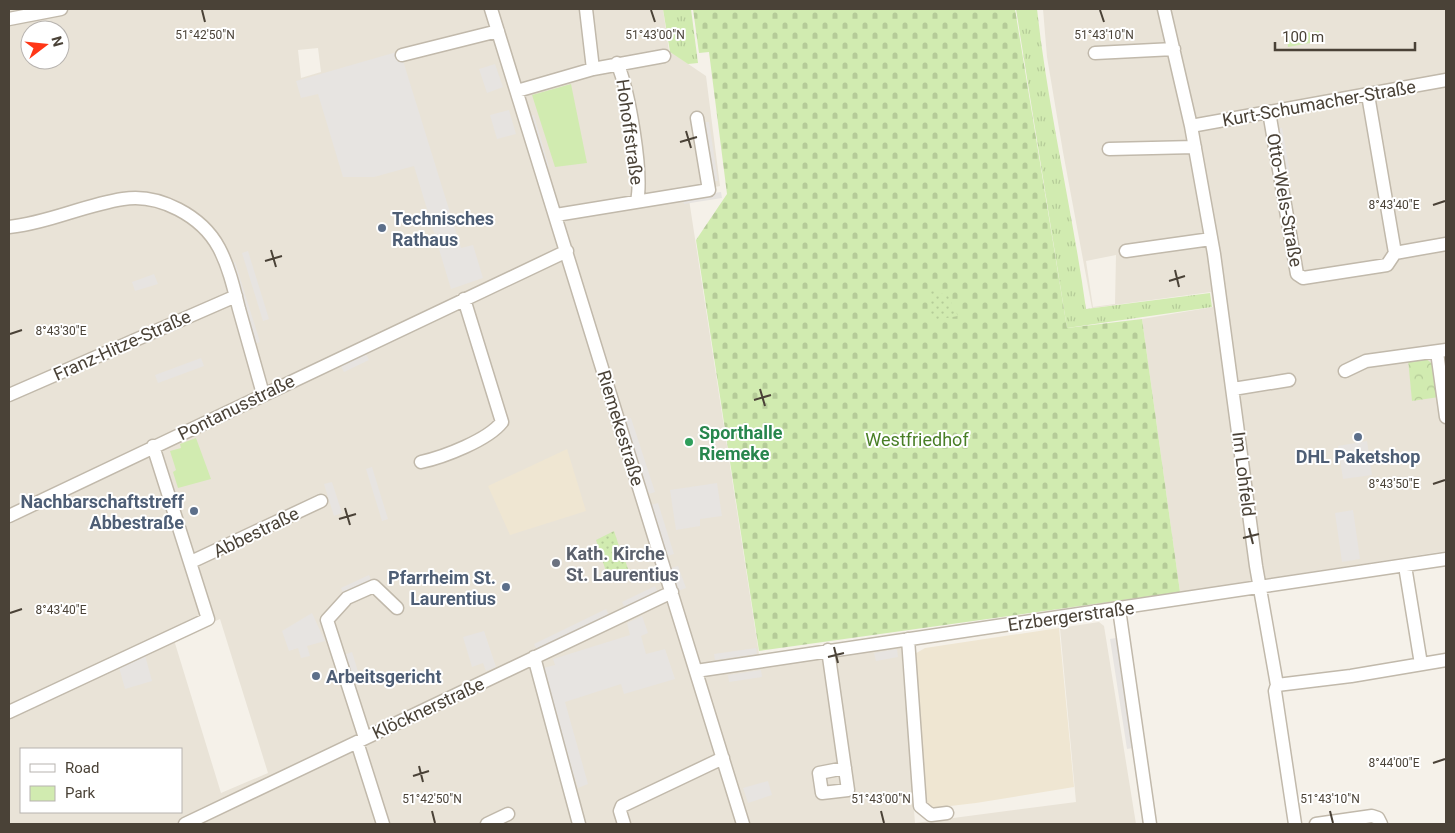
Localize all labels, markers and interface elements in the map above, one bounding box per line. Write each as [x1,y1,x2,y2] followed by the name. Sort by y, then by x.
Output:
[20,20,70,70] north arrow
[1275,20,1415,52] scale bar
[175,28,235,42] text: 51°42'50"N
[625,28,685,42] text: 51°43'00"N
[1074,28,1134,42] text: 51°43'10"N
[1282,28,1324,46] text: 100 m
[48,34,67,48] text: N
[1221,76,1417,130] street label: Kurt-Schumacher-Straße
[612,78,648,186] street label: Hohoffstraße
[1263,131,1307,269] street label: Otto-Wels-Straße
[1369,198,1420,212] text: 8°43'40"E
[392,208,494,250] place label: Technisches Rathaus
[376,222,388,234] marker: Technisches Rathaus
[50,305,194,385] street label: Franz-Hitze-Straße
[36,324,87,338] text: 8°43'30"E
[593,368,649,488] street label: Riemekestraße
[174,370,298,444] street label: Pontanusstraße
[699,422,783,464] place label: Sporthalle Riemeke
[865,429,969,450] park label: Westfriedhof
[1228,430,1260,518] street label: Im Lohfeld
[1352,431,1364,443] marker: DHL Paketshop
[683,436,695,448] marker: Sporthalle Riemeke
[1296,446,1420,467] place label: DHL Paketshop
[1369,477,1420,491] text: 8°43'50"E
[21,491,185,533] place label: Nachbarschaftstreff Abbestraße
[210,502,302,562] street label: Abbestraße
[188,505,200,517] marker: Nachbarschaftstreff Abbestraße
[566,543,679,585] place label: Kath. Kirche St. Laurentius
[550,557,562,569] marker: Kath. Kirche St. Laurentius
[388,567,496,609] place label: Pfarrheim St. Laurentius
[500,581,512,593] marker: Pfarrheim St. Laurentius
[1006,597,1136,635] street label: Erzbergerstraße
[36,603,87,617] text: 8°43'40"E
[326,666,442,687] place label: Arbeitsgericht
[310,670,322,682] marker: Arbeitsgericht
[369,673,487,743] street label: Klöcknerstraße
[20,748,182,813] legend
[1369,756,1420,770] text: 8°44'00"E
[65,759,99,777] text: Road
[65,784,96,802] text: Park
[402,792,462,806] text: 51°42'50"N
[851,792,911,806] text: 51°43'00"N
[1300,792,1360,806] text: 51°43'10"N

